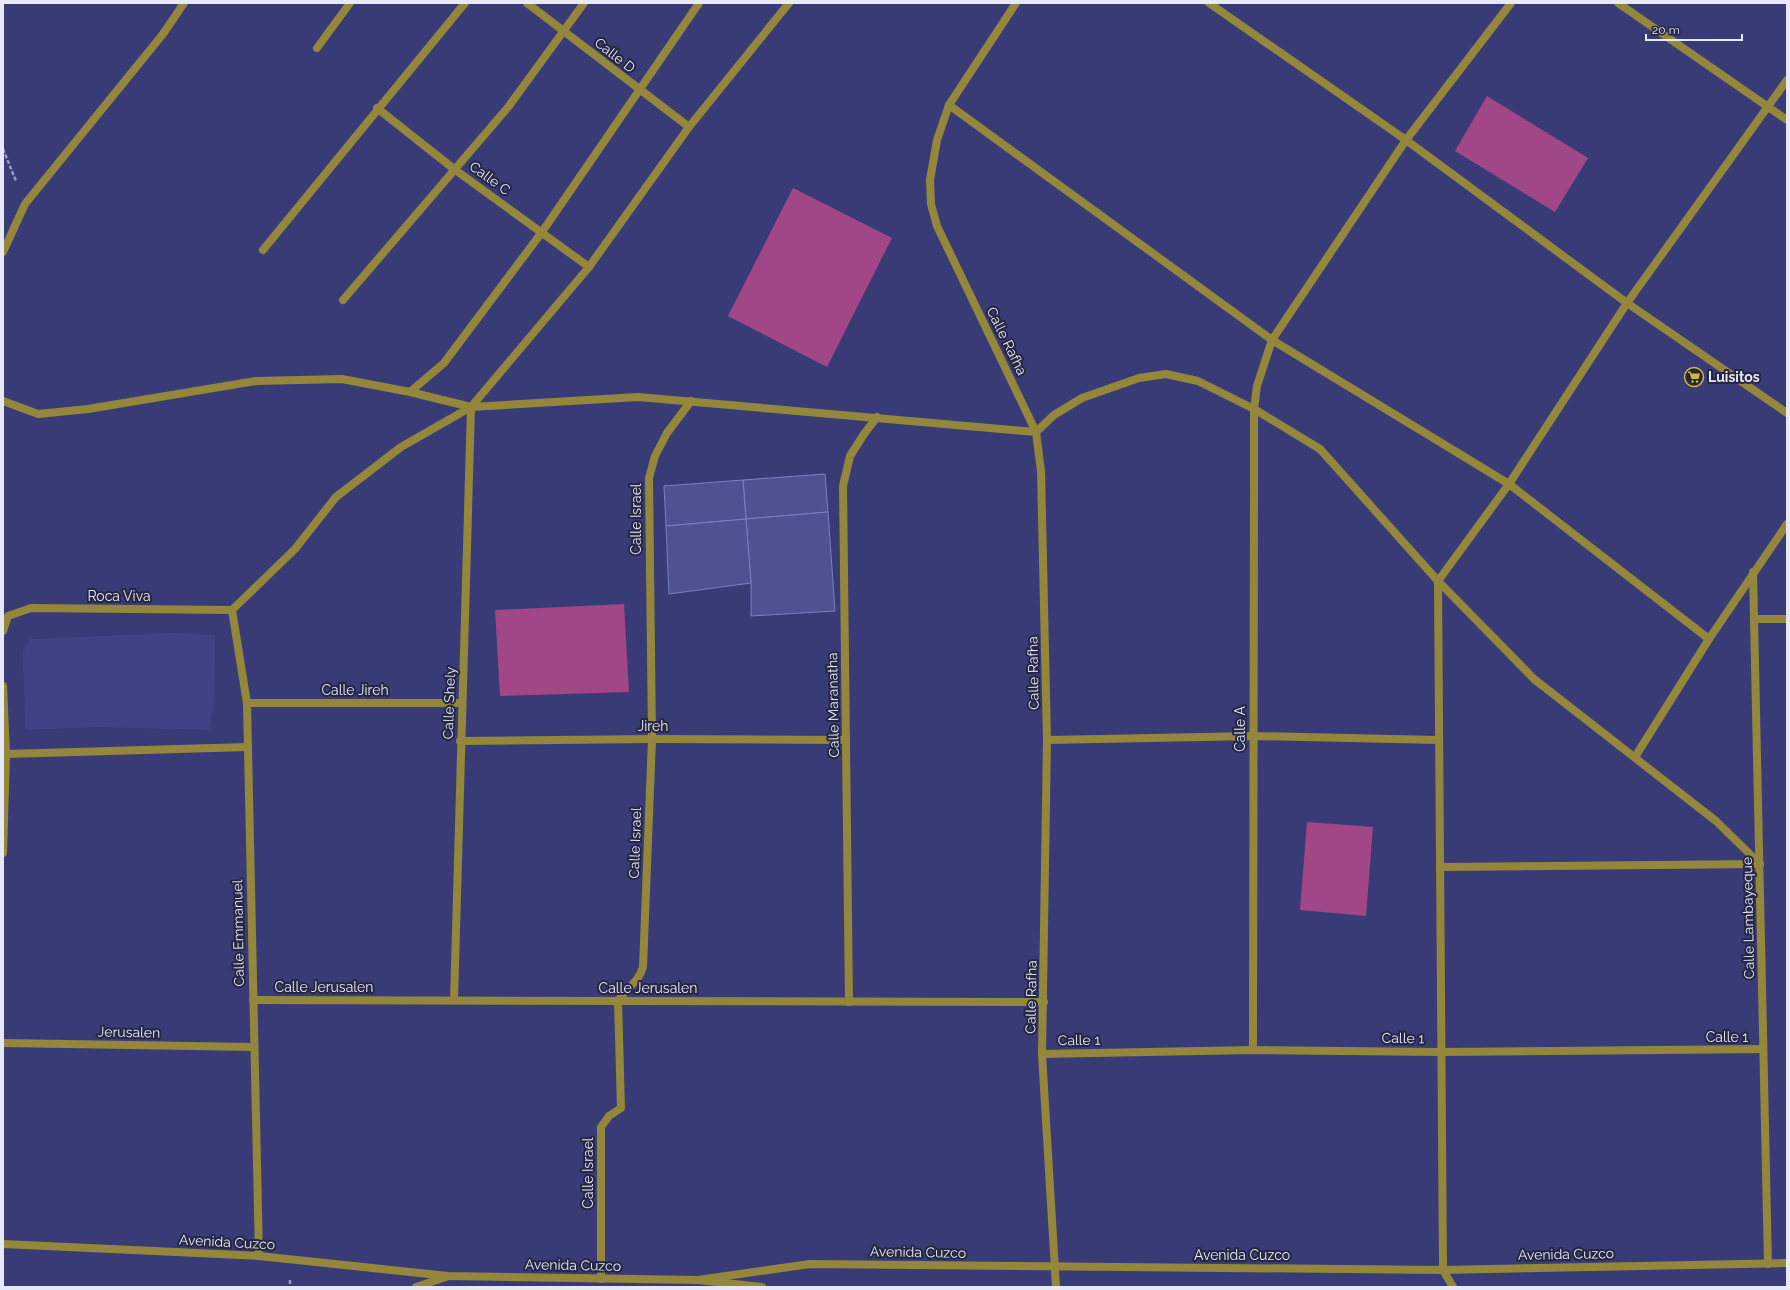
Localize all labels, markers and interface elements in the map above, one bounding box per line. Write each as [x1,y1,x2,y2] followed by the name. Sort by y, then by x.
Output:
[1646,16,1742,42] scale bar
[1652,23,1680,37] text: 20 m
[592,34,638,76] street label: Calle D
[467,158,514,198] street label: Calle C
[984,304,1030,378] street label: Calle Rafha
[1683,366,1705,388] supermarket icon: Luisitos
[1708,369,1760,385] place label: Luisitos
[628,483,644,555] street label: Calle Israel
[87,588,151,604] street label: Roca Viva
[1024,636,1042,710] street label: Calle Rafha
[824,652,842,758] street label: Calle Maranatha
[440,666,458,740] street label: Calle Shely
[321,682,389,698] street label: Calle Jireh
[1232,706,1248,752] street label: Calle A
[638,718,668,734] street label: Jireh
[626,807,644,879] street label: Calle Israel
[1739,857,1757,979] street label: Calle Lambayeque
[229,879,247,987] street label: Calle Emmanuel
[1022,960,1040,1034] street label: Calle Rafha
[275,979,373,995] street label: Calle Jerusalen
[599,980,697,996] street label: Calle Jerusalen
[98,1023,160,1041] street label: Jerusalen
[1706,1029,1748,1045] street label: Calle 1
[1382,1030,1424,1046] street label: Calle 1
[1058,1032,1100,1048] street label: Calle 1
[580,1137,596,1209] street label: Calle Israel
[179,1231,275,1253] street label: Avenida Cuzco
[870,1243,966,1261] street label: Avenida Cuzco
[1518,1245,1614,1263] street label: Avenida Cuzco
[1194,1247,1290,1263] street label: Avenida Cuzco
[525,1256,621,1274] street label: Avenida Cuzco

